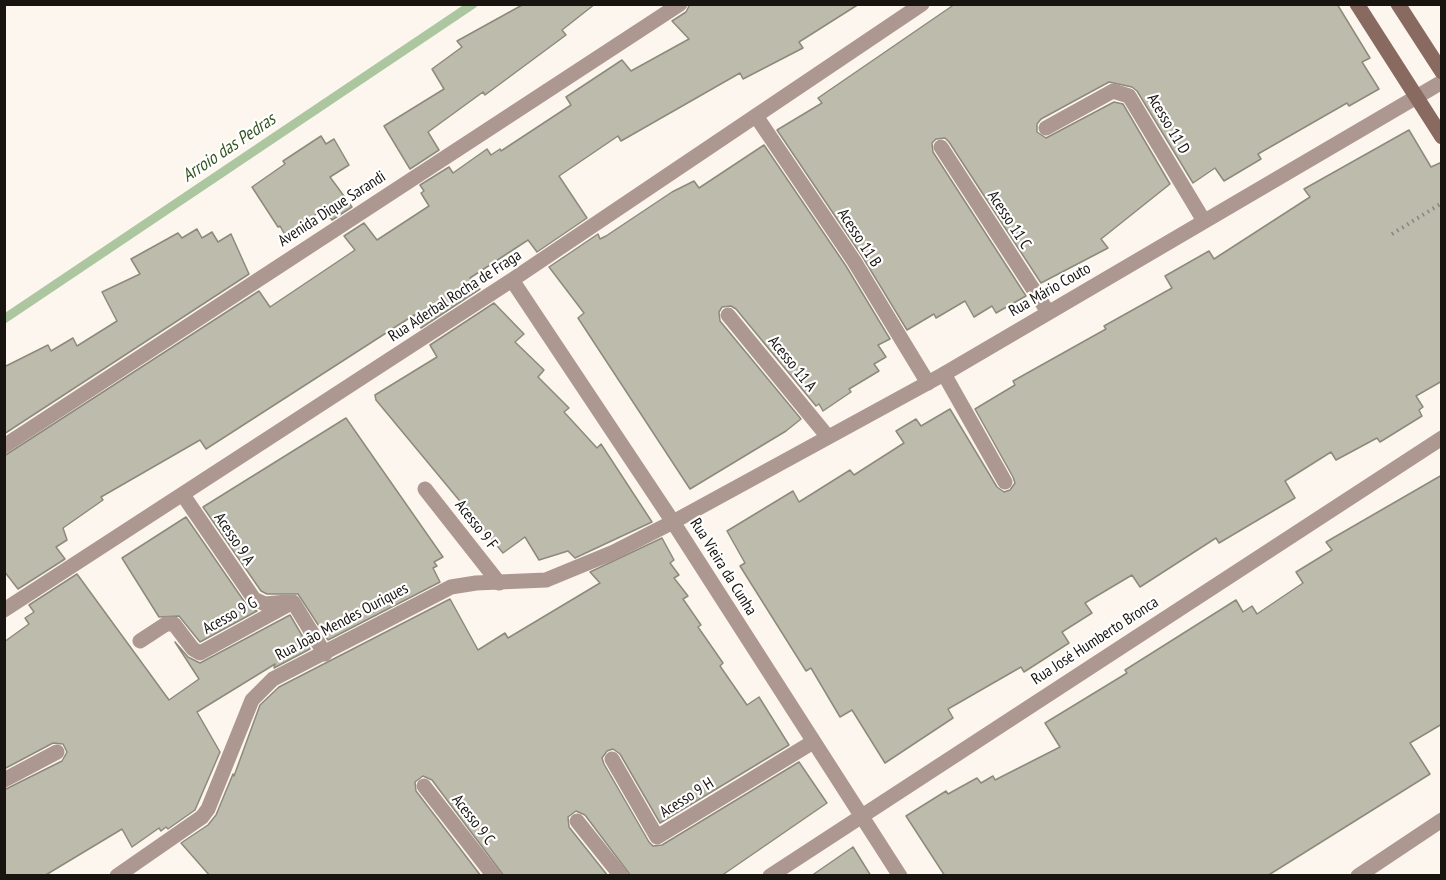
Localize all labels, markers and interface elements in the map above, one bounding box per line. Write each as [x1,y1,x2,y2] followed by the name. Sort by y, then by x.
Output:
[1143,90,1193,158] street label: Acesso 11 D
[178,109,280,187] water label: Arroio das Pedras
[275,167,389,251] street label: Avenida Dique Sarandi
[983,187,1035,253] street label: Acesso 11 C
[833,205,885,271] street label: Acesso 11 B
[385,246,525,346] street label: Rua Aderbal Rocha de Fraga
[1006,259,1094,321] street label: Rua Mário Couto
[764,332,820,396] street label: Acesso 11 A
[451,496,501,554] street label: Acesso 9 F
[210,509,258,569] street label: Acesso 9 A
[686,515,760,619] street label: Rua Vieira da Cunha
[272,579,412,665] street label: Rua João Mendes Ouriques
[200,593,260,639] street label: Acesso 9 G
[1028,593,1162,689] street label: Rua José Humberto Bronca
[657,774,717,822] street label: Acesso 9 H
[447,791,499,849] street label: Acesso 9 C

